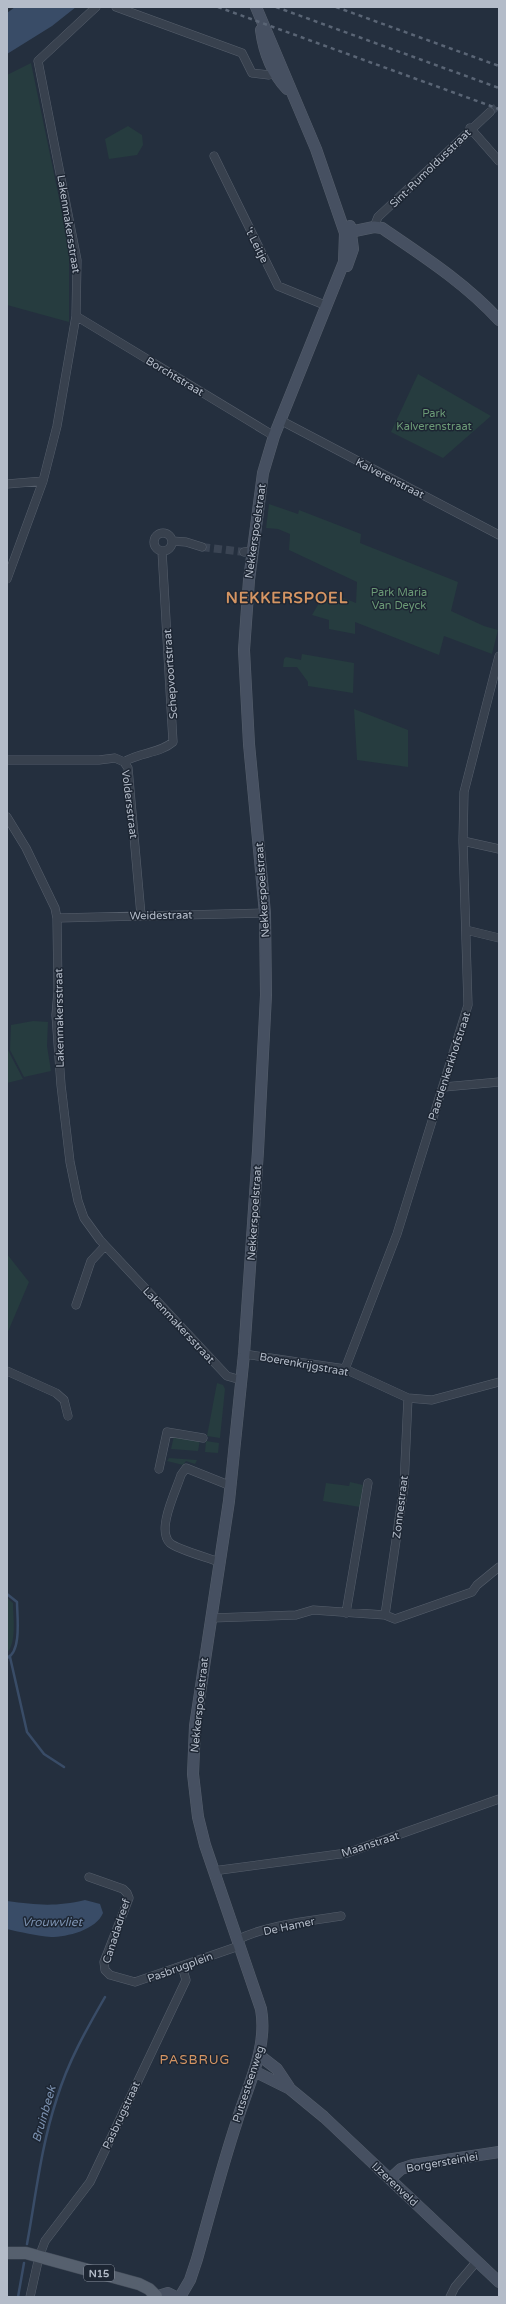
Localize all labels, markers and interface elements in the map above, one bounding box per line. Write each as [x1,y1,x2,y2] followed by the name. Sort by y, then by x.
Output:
[387,126,474,210] street label: Sint-Rumoldusstraat
[54,174,83,274] street label: Lakenmakersstraat
[242,225,271,265] street label: 't Leitje
[144,354,206,399] street label: Borchtstraat
[396,407,472,433] park label: Park Kalverenstraat
[353,456,426,501] street label: Kalverenstraat
[242,483,269,579] street label: Nekkerspoelstraat
[371,586,427,612] park label: Park Maria Van Deyck
[226,589,348,607] district label: NEKKERSPOEL
[161,629,180,719] street label: Schepvoortstraat
[119,769,140,839] street label: Voldersstraat
[253,842,272,938] street label: Nekkerspoelstraat
[129,908,193,923] street label: Weidestraat
[52,968,67,1068] street label: Lakenmakersstraat
[426,1010,473,1122] street label: Paardenkerkhofstraat
[245,1165,264,1261] street label: Nekkerspoelstraat
[140,1285,217,1366] street label: Lakenmakersstraat
[258,1350,349,1379] street label: Boerenkrijgstraat
[390,1475,411,1539] street label: Zonnestraat
[188,1657,211,1753] street label: Nekkerspoelstraat
[340,1829,401,1860] street label: Maanstraat
[100,1896,133,1965] street label: Canadadreef
[22,1915,83,1929] water label: Vrouwvliet
[262,1915,317,1938] street label: De Hamer
[146,1950,215,1985] street label: Pasbrugplein
[230,2044,267,2124] street label: Putsesteenweg
[160,2052,230,2068] district label: PASBRUG
[100,2079,143,2151] street label: Pasbrugstraat
[29,2083,59,2144] water label: Bruinbeek
[405,2150,479,2175] street label: Borgersteinlei
[369,2160,421,2209] street label: IJzerenveld
[84,2265,114,2281] road number: N15

